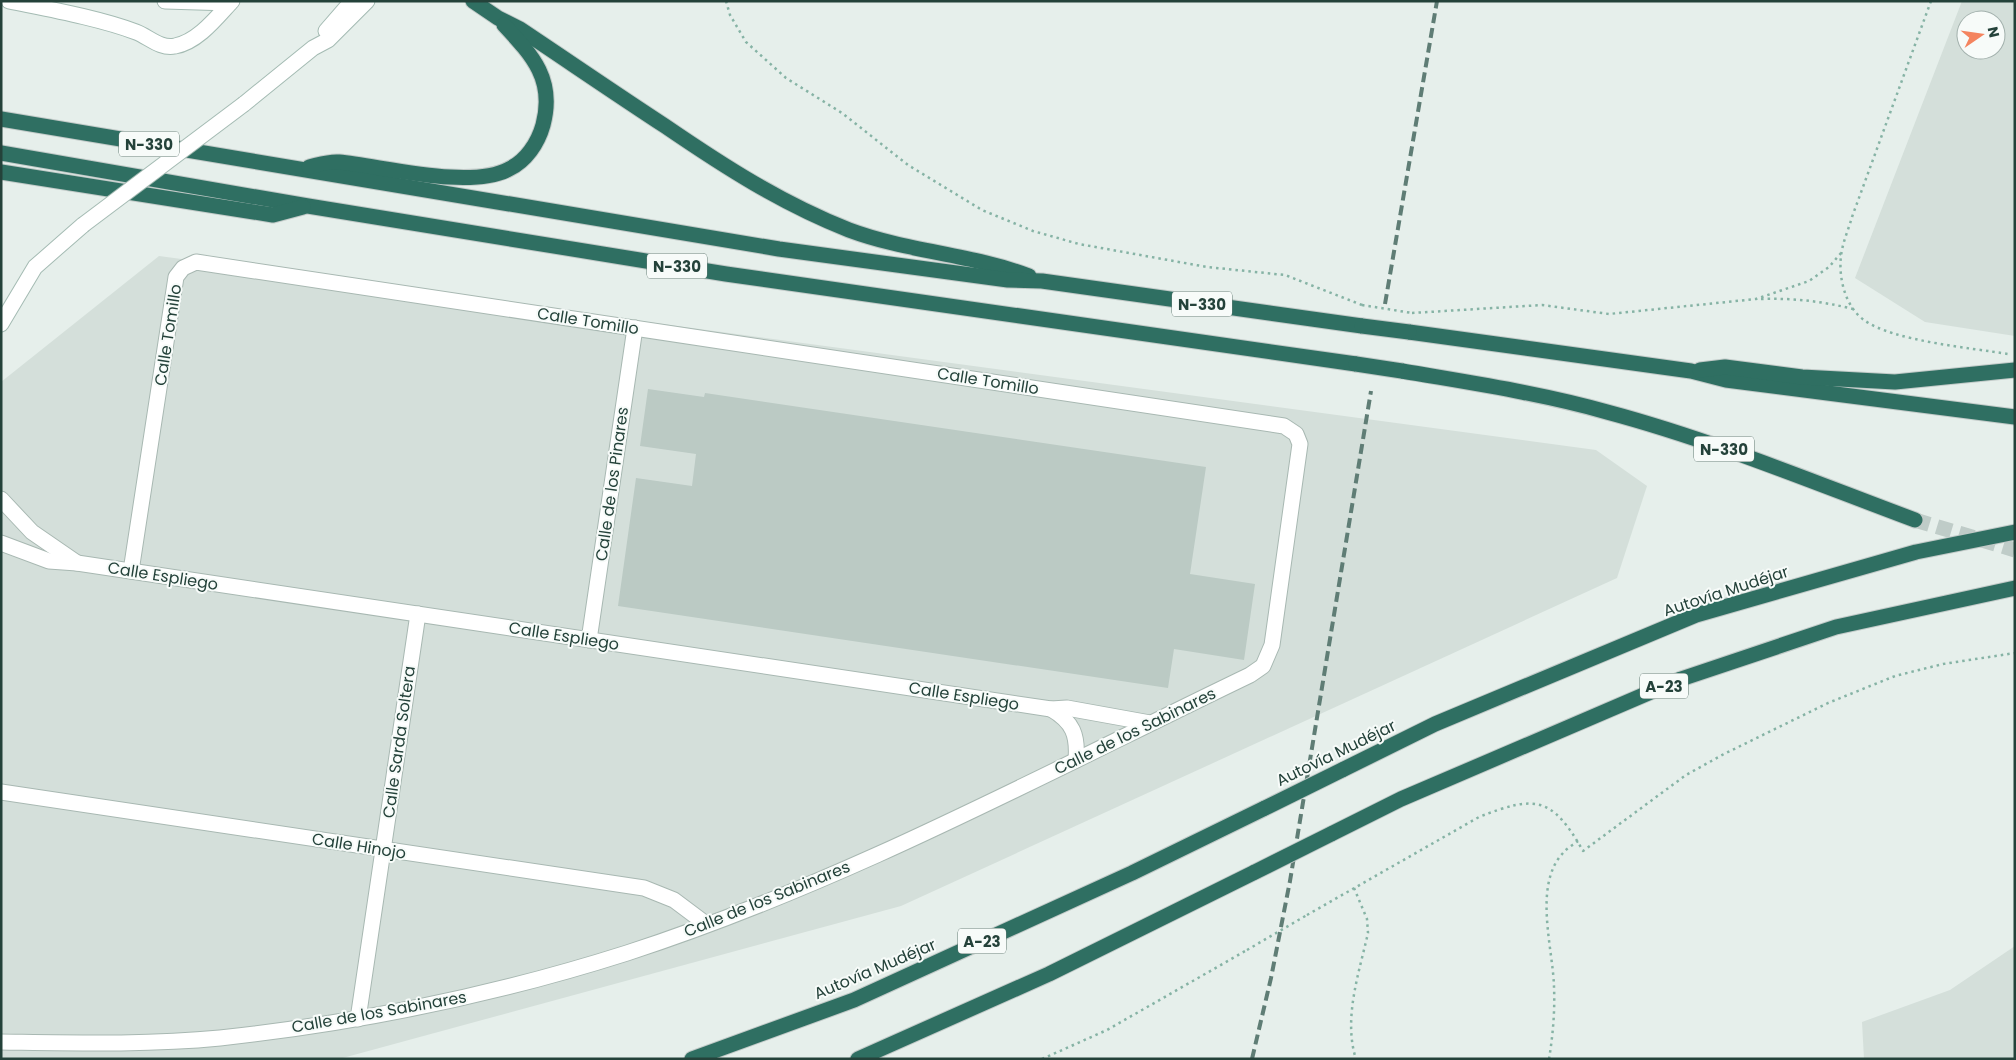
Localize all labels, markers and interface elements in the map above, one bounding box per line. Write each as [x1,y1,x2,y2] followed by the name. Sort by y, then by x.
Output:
[1956,10,2006,60] north arrow
[1983,25,2005,39] text: N
[119,132,179,156] road number: N-330
[647,254,707,278] road number: N-330
[149,283,187,387] street label: Calle Tomillo
[1172,292,1232,316] road number: N-330
[536,302,640,340] street label: Calle Tomillo
[936,362,1040,400] street label: Calle Tomillo
[590,405,634,563] street label: Calle de los Pinares
[1694,436,1754,462] road number: N-330
[106,556,220,596] street label: Calle Espliego
[1660,560,1792,622] street label: Autovía Mudéjar
[507,616,621,656] street label: Calle Espliego
[377,664,421,820] street label: Calle Sarda Soltera
[1640,674,1688,698] road number: A-23
[907,676,1021,716] street label: Calle Espliego
[1050,682,1220,780] street label: Calle de los Sabinares
[1272,714,1400,792] street label: Autovía Mudéjar
[310,827,408,865] street label: Calle Hinojo
[680,855,854,943] street label: Calle de los Sabinares
[958,928,1006,954] road number: A-23
[810,933,940,1005] street label: Autovía Mudéjar
[290,985,468,1039] street label: Calle de los Sabinares

